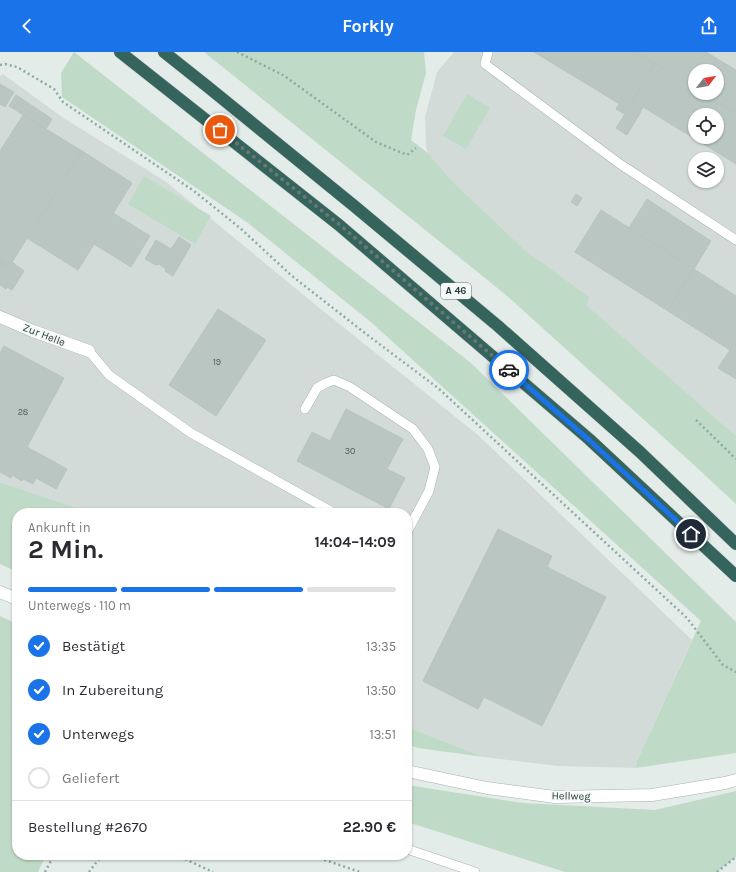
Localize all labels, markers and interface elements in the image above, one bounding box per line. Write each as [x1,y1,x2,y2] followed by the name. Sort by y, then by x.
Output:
[16,15,38,37] icon: back
[342,15,394,37] text: Forkly
[698,15,720,37] icon: share
[688,64,724,100] north arrow
[688,64,724,188] map controls
[688,108,724,144] button: locate
[203,113,237,147] pin
[209,119,231,141] icon: bag
[688,152,724,188] button: layers
[441,283,471,299] road number: A 46
[21,321,67,349] street label: Zur Helle
[489,350,529,390] courier
[213,357,221,367] house number: 19
[498,359,520,381] icon: car
[18,407,29,417] house number: 28
[345,446,355,456] house number: 30
[674,517,708,551] pin
[28,520,91,535] text: Ankunft in
[680,523,702,545] icon: home
[314,533,396,551] text: 14:04–14:09
[28,534,103,565] text: 2 Min.
[28,598,131,613] text: Unterwegs · 110 m
[28,635,50,657] icon: check
[62,637,125,655] text: Bestätigt
[366,639,396,654] text: 13:35
[28,679,50,701] icon: check
[62,681,163,699] text: In Zubereitung
[366,683,396,698] text: 13:50
[28,723,50,745] icon: check
[62,725,135,743] text: Unterwegs
[369,727,396,742] text: 13:51
[62,769,120,787] text: Geliefert
[551,789,591,803] street label: Hellweg
[28,818,147,836] text: Bestellung #2670
[343,818,396,836] text: 22.90 €

